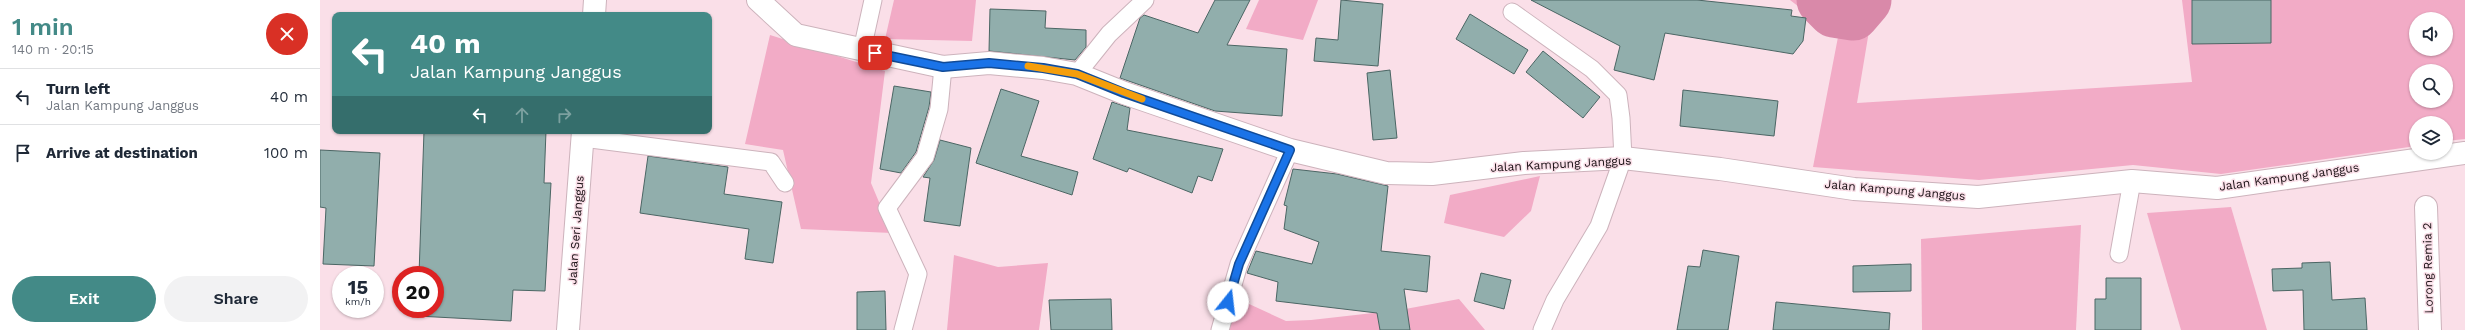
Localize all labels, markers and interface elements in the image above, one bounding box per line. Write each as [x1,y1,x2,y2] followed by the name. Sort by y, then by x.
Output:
[2409,12,2453,160] map controls
[2409,12,2453,56] button: sound
[12,13,74,41] text: 1 min
[266,13,308,55] button: close
[410,27,480,60] text: 40 m
[344,28,396,80] icon: left
[858,36,892,70] pin
[12,42,94,57] text: 140 m · 20:15
[864,42,886,64] icon: arrive
[410,61,622,82] text: Jalan Kampung Janggus
[2409,64,2453,108] button: search
[46,80,110,98] text: Turn left
[12,86,34,108] icon: left
[270,88,308,106] text: 40 m
[46,98,199,113] text: Jalan Kampung Janggus
[469,104,491,126] icon: left
[511,104,533,126] icon: ahead
[553,104,575,126] icon: right
[2409,116,2453,160] button: layers
[12,142,34,164] icon: arrive
[46,144,198,162] text: Arrive at destination
[264,144,308,162] text: 100 m
[1490,153,1632,175] street label: Jalan Kampung Janggus
[2218,160,2360,194] street label: Jalan Kampung Janggus
[565,175,587,285] street label: Jalan Seri Janggus
[1824,177,1966,203] street label: Jalan Kampung Janggus
[2420,222,2436,314] street label: Lorong Remia 2
[392,266,444,318] speed limit sign: 20
[348,275,368,299] text: 15
[12,276,156,322] button: Exit
[164,276,308,322] button: Share
[1207,281,1249,323] position arrow
[345,296,371,307] text: km/h

